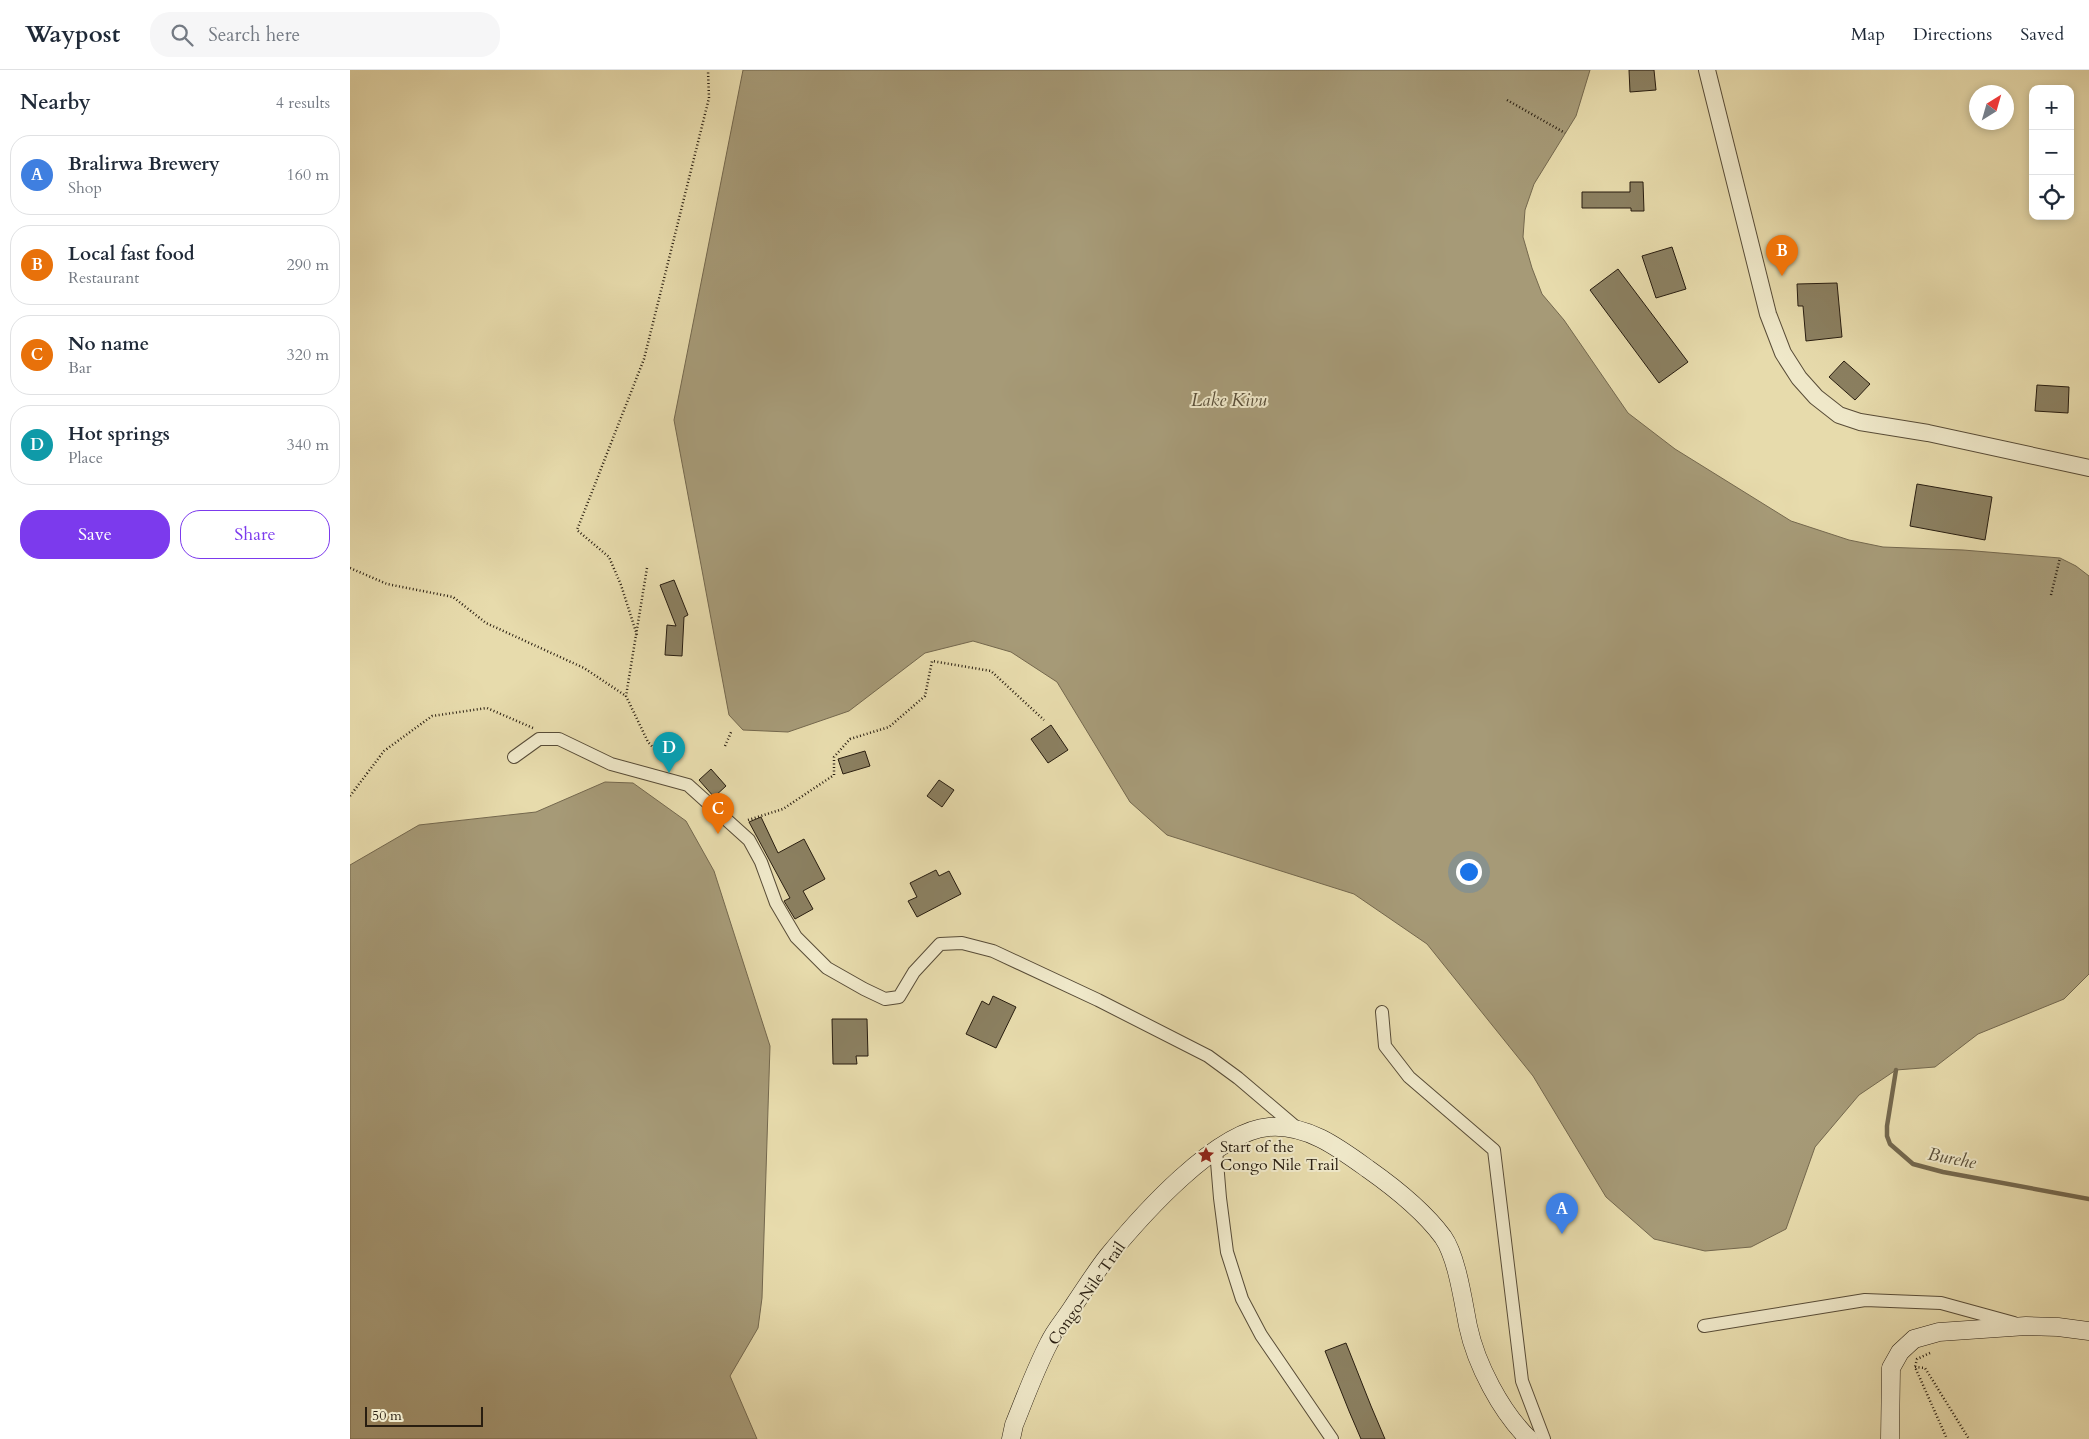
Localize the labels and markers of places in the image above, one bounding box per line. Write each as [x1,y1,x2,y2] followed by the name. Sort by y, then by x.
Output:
[1766,235,1798,276] pin: B
[653,732,685,773] pin: D
[702,793,734,834] pin: C
[1220,1136,1339,1176] place label: Start of the Congo Nile Trail
[1196,1145,1216,1165] place icon: Start of the Congo Nile Trail
[1546,1193,1578,1234] pin: A

